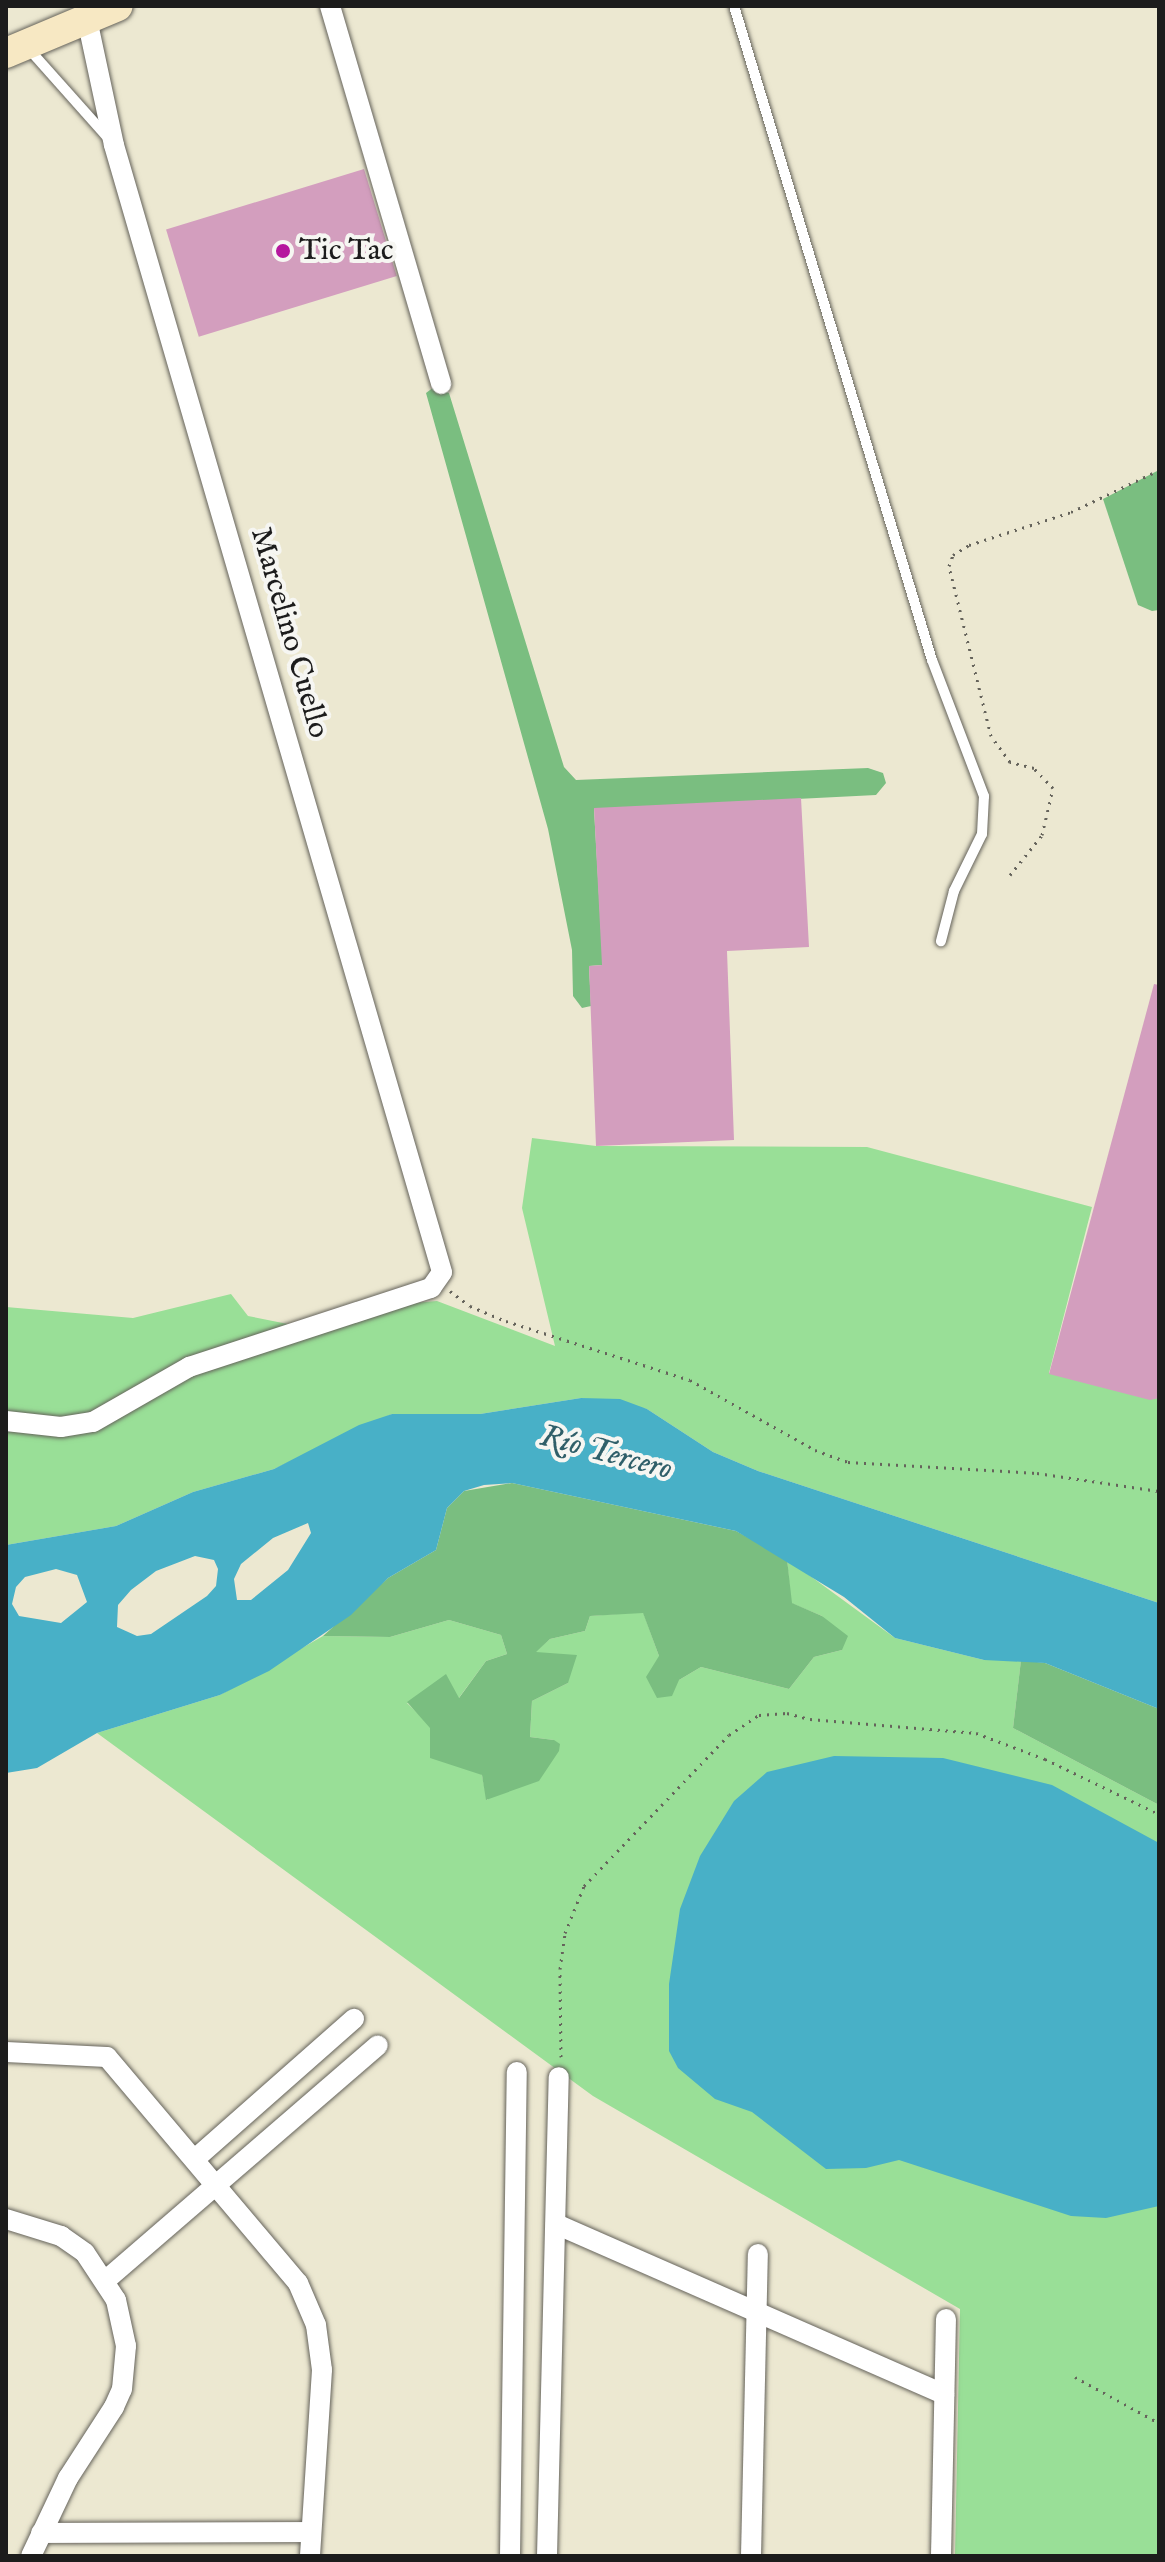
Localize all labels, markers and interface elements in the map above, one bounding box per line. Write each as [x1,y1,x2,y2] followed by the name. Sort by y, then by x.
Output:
[299,233,394,269] place label: Tic Tac
[274,242,292,260] marker: Tic Tac
[242,524,336,742] street label: Marcelino Cuello
[536,1418,676,1490] water label: Río Tercero

